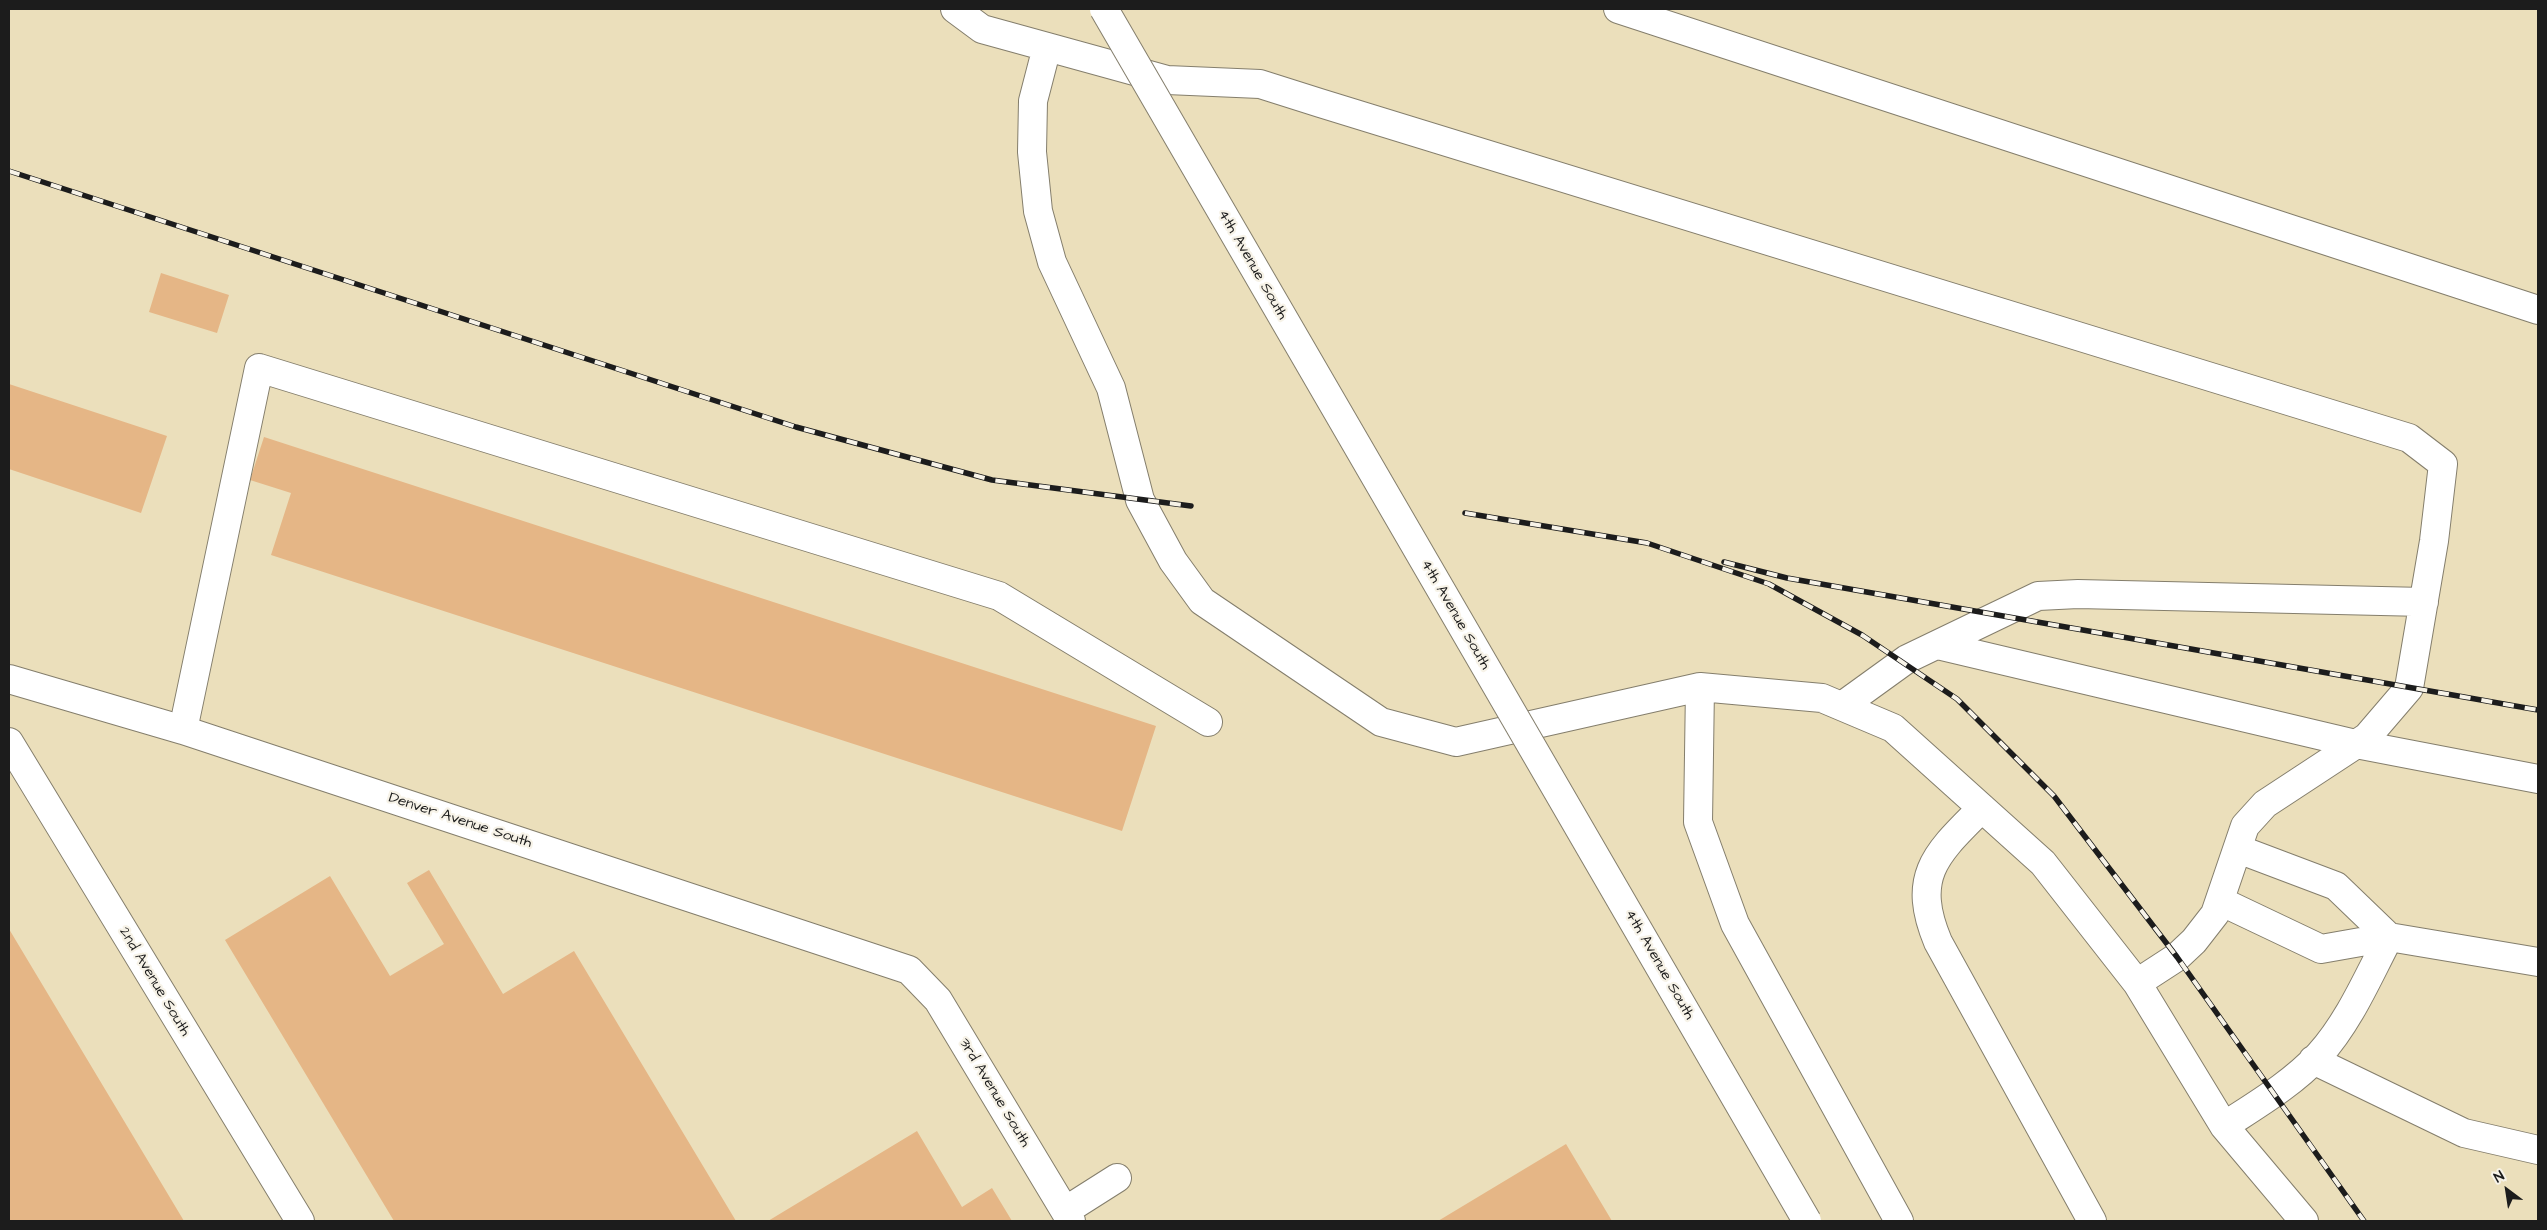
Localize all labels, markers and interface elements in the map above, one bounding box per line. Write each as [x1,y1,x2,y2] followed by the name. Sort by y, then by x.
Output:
[1213,207,1291,323] street label: 4th Avenue South
[1416,557,1494,673] street label: 4th Avenue South
[386,789,534,853] street label: Denver Avenue South
[1620,907,1698,1023] street label: 4th Avenue South
[114,924,194,1040] street label: 2nd Avenue South
[954,1035,1034,1151] street label: 3rd Avenue South
[2482,1165,2532,1215] north arrow
[2490,1166,2508,1188] text: N

